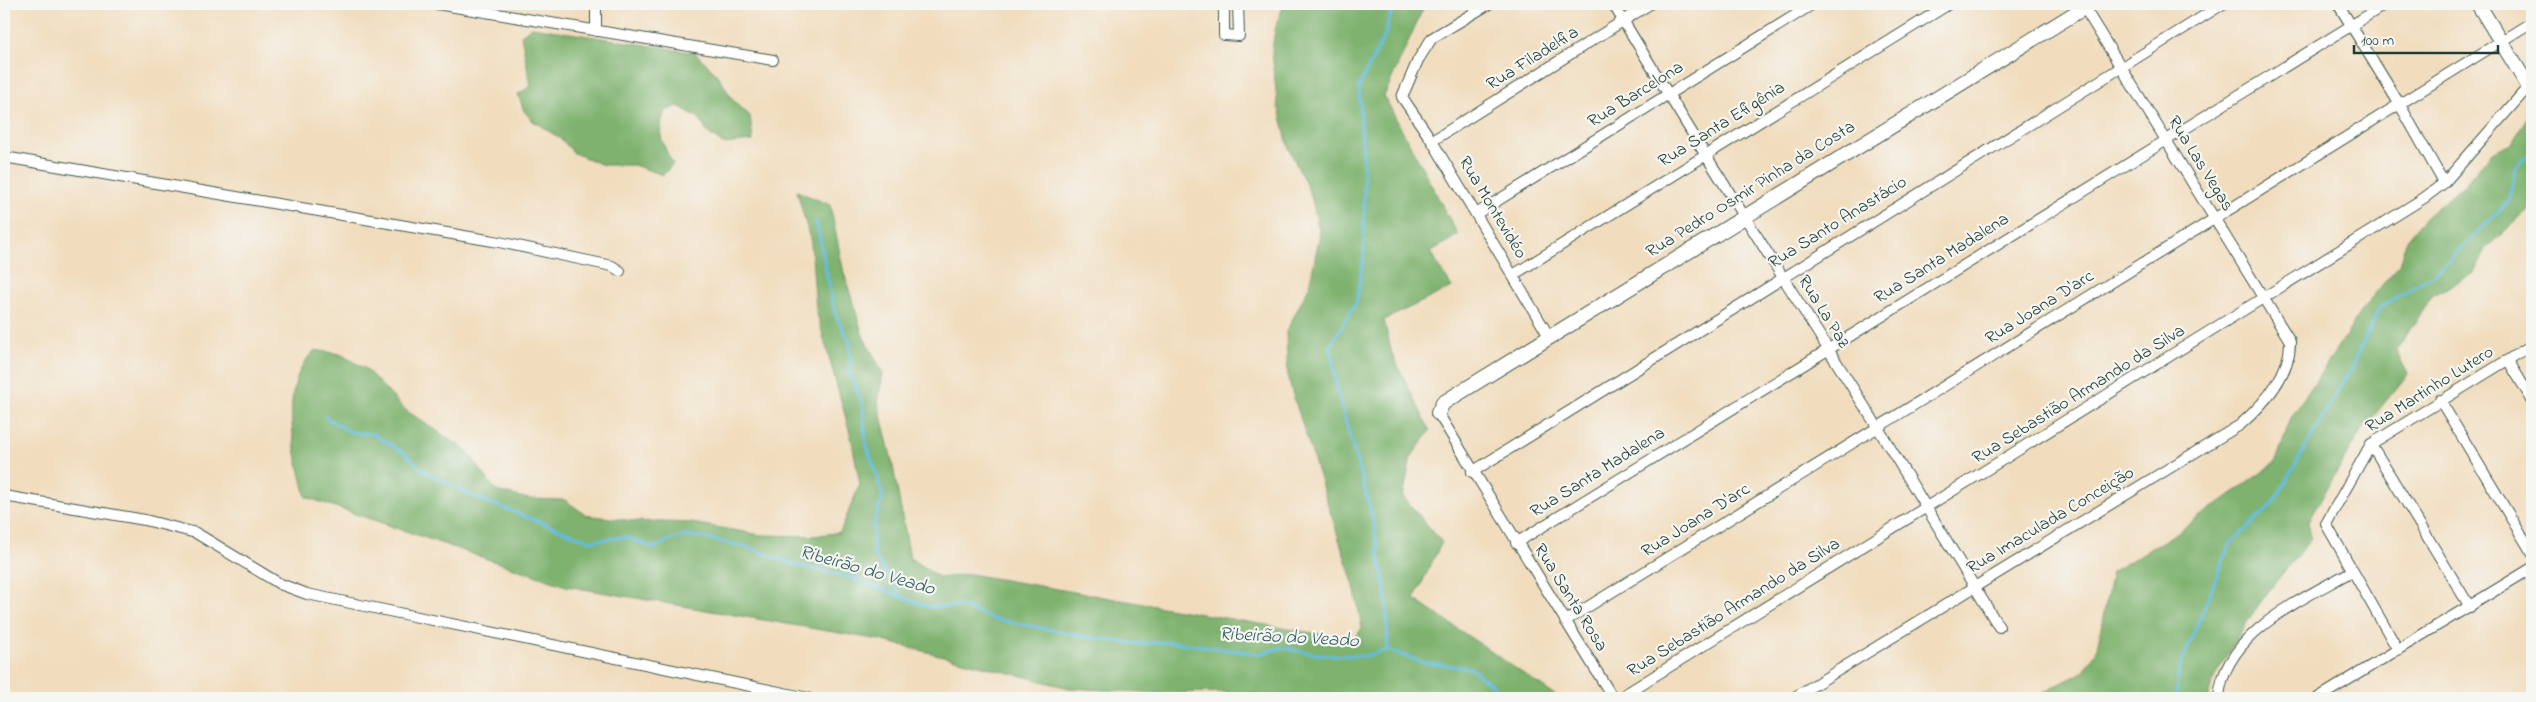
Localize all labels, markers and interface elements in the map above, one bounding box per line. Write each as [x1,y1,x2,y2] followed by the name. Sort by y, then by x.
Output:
[1482,20,1584,98] street label: Rua Filadelfia
[2354,22,2497,54] scale bar
[2361,30,2394,52] text: 100 m
[1583,55,1689,135] street label: Rua Barcelona
[1653,75,1791,175] street label: Rua Santa Efigênia
[2160,111,2240,217] street label: Rua Las Vegas
[1641,115,1861,265] street label: Rua Pedro Osmir Pinha da Costa
[1451,152,1533,264] street label: Rua Montevidéo
[1764,170,1912,276] street label: Rua Santo Anastácio
[1869,207,2015,311] street label: Rua Santa Madalena
[1981,264,2099,352] street label: Rua Joana D'arc
[1790,270,1856,354] street label: Rua La Paz
[1967,319,2191,471] street label: Rua Sebastião Armando da Silva
[2361,340,2499,440] street label: Rua Martinho Lutero
[1525,421,1671,525] street label: Rua Santa Madalena
[1962,461,2140,581] street label: Rua Imaculada Conceição
[1637,477,1755,565] street label: Rua Joana D'arc
[1622,532,1846,684] street label: Rua Sebastião Armando da Silva
[796,539,939,604] water label: Ribeirão do Veado
[1526,539,1614,657] street label: Rua Santa Rosa
[1219,621,1361,655] water label: Ribeirão do Veado

